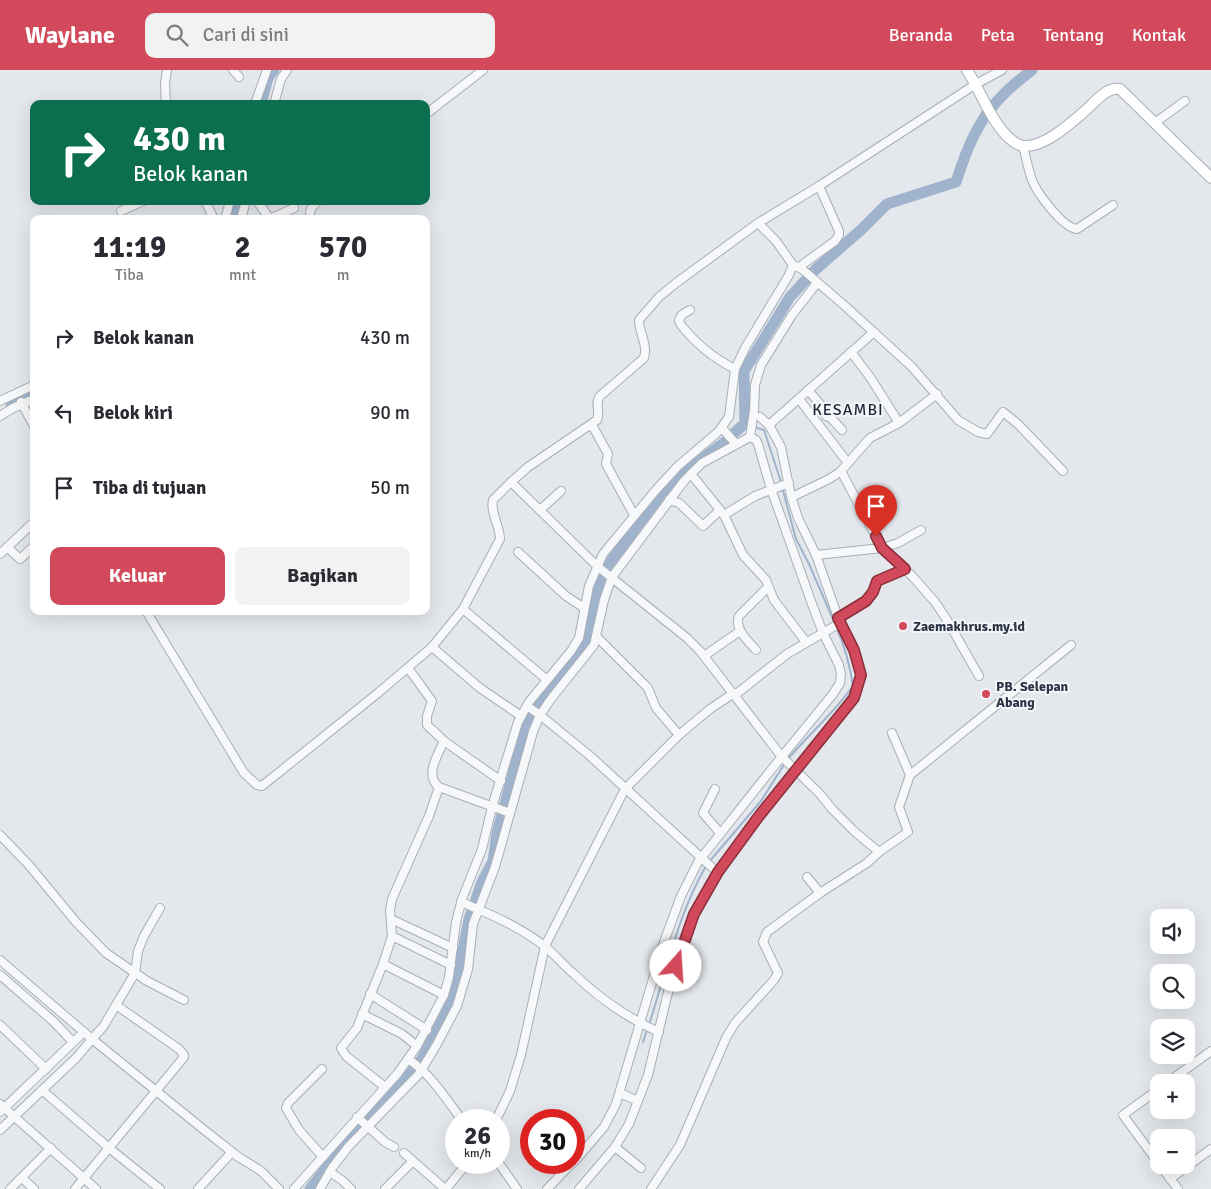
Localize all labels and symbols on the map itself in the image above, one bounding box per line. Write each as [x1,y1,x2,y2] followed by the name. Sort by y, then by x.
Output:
[812,400,884,420] district label: KESAMBI
[855,485,897,536] pin
[913,618,1025,635] place label: Zaemakhrus.my.id
[897,620,909,632] marker: Zaemakhrus.my.id
[996,678,1069,711] place label: PB. Selepan Abang
[980,688,992,700] marker: PB. Selepan Abang
[649,939,701,991] position arrow
[520,1109,585,1174] speed limit sign: 30

